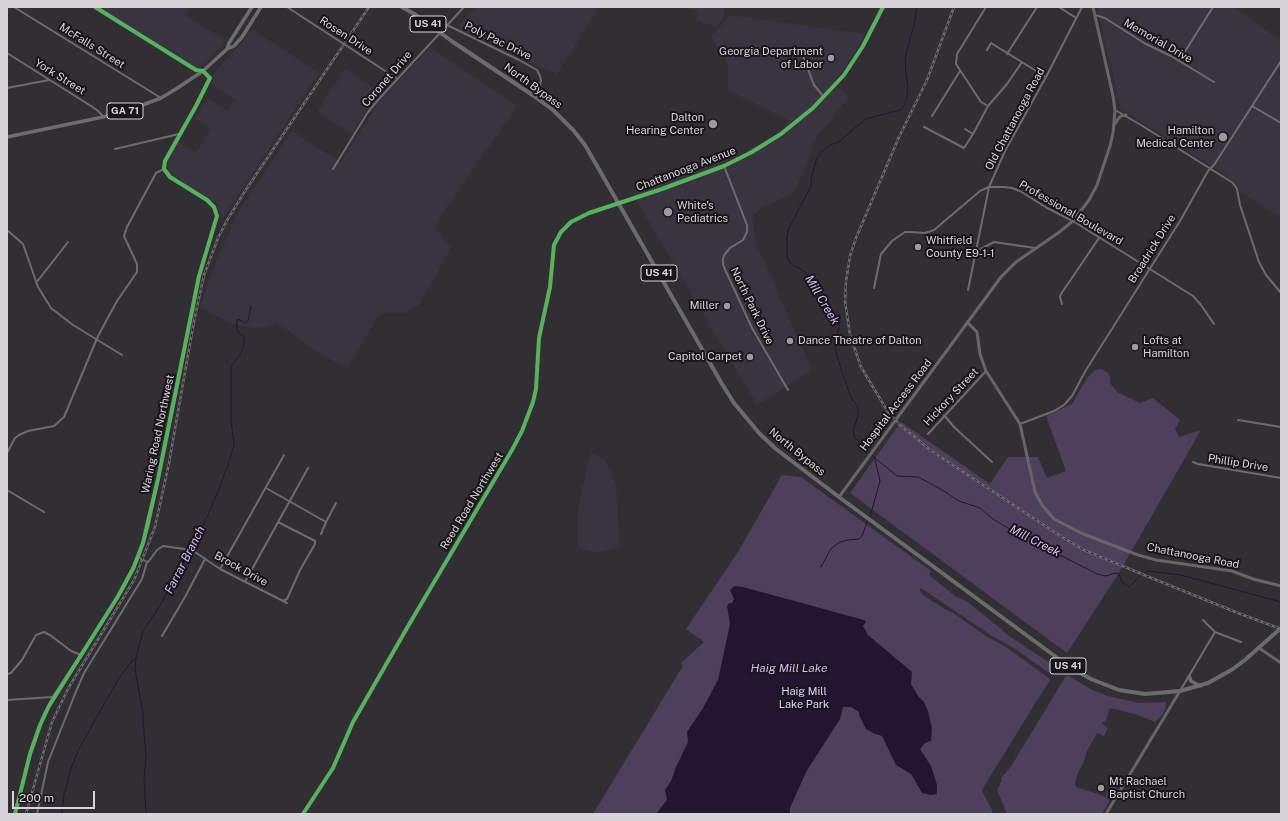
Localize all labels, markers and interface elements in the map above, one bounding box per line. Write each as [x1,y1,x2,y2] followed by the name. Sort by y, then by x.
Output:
[317,14,375,58] street label: Rosen Drive
[410,16,446,32] road number: US 41
[1121,16,1195,66] street label: Memorial Drive
[462,19,534,63] street label: Poly Pac Drive
[57,21,127,71] street label: McFalls Street
[719,45,823,71] place label: Georgia Department of Labor
[359,48,415,110] street label: Coronet Drive
[826,53,836,63] marker: Georgia Department of Labor
[32,56,88,98] street label: York Street
[501,60,565,112] street label: North Bypass
[982,65,1048,173] street label: Old Chattanooga Road
[107,103,143,119] road number: GA 71
[626,111,704,137] place label: Dalton Hearing Center
[707,118,719,130] marker: Dalton Hearing Center
[1136,124,1214,150] place label: Hamilton Medical Center
[1217,131,1229,143] marker: Hamilton Medical Center
[634,144,738,194] street label: Chattanooga Avenue
[1017,178,1125,248] street label: Professional Boulevard
[677,199,728,225] place label: White's Pediatrics
[662,206,674,218] marker: White's Pediatrics
[1126,212,1178,286] street label: Broadrick Drive
[926,234,994,260] place label: Whitfield County E9-1-1
[913,242,923,252] marker: Whitfield County E9-1-1
[641,265,677,281] road number: US 41
[728,265,776,347] street label: North Park Drive
[802,273,842,327] water label: Mill Creek
[690,299,719,313] place label: Miller
[722,301,732,311] marker: Miller
[798,334,922,348] place label: Dance Theatre of Dalton
[1143,334,1189,360] place label: Lofts at Hamilton
[785,336,795,346] marker: Dance Theatre of Dalton
[1130,342,1140,352] marker: Lofts at Hamilton
[668,350,742,364] place label: Capitol Carpet
[745,352,755,362] marker: Capitol Carpet
[857,357,935,453] street label: Hospital Access Road
[921,365,981,429] street label: Hickory Street
[139,373,177,495] street label: Waring Road Northwest
[766,425,828,479] street label: North Bypass
[438,450,506,552] street label: Reed Road Northwest
[1207,452,1269,474] street label: Phillip Drive
[1007,522,1063,560] water label: Mill Creek
[162,524,208,596] water label: Farrar Branch
[1146,541,1240,571] street label: Chattanooga Road
[212,549,270,589] street label: Brock Drive
[1050,658,1086,674] road number: US 41
[751,661,827,675] water label: Haig Mill Lake
[779,685,829,711] park label: Haig Mill Lake Park
[1109,775,1185,801] place label: Mt Rachael Baptist Church
[14,783,97,809] scale bar
[1096,783,1106,793] marker: Mt Rachael Baptist Church
[19,791,54,805] text: 200 m

